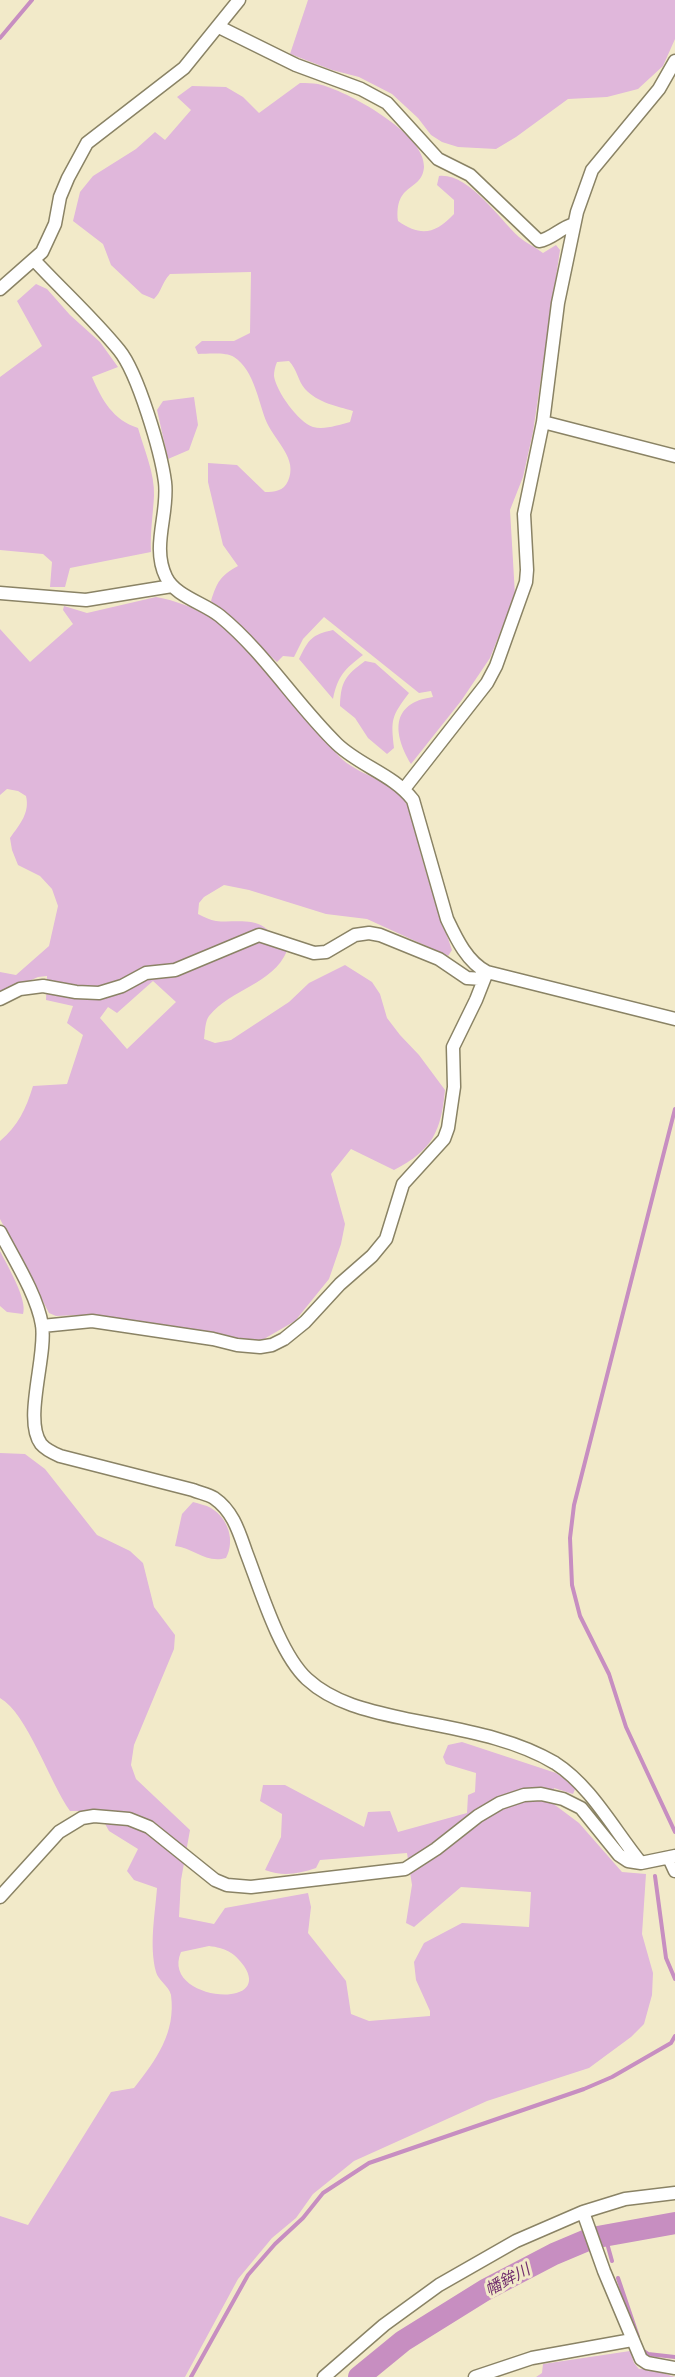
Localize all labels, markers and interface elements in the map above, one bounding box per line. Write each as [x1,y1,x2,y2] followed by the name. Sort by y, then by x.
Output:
[481,2259,533,2299] water label: 幡鉾川

